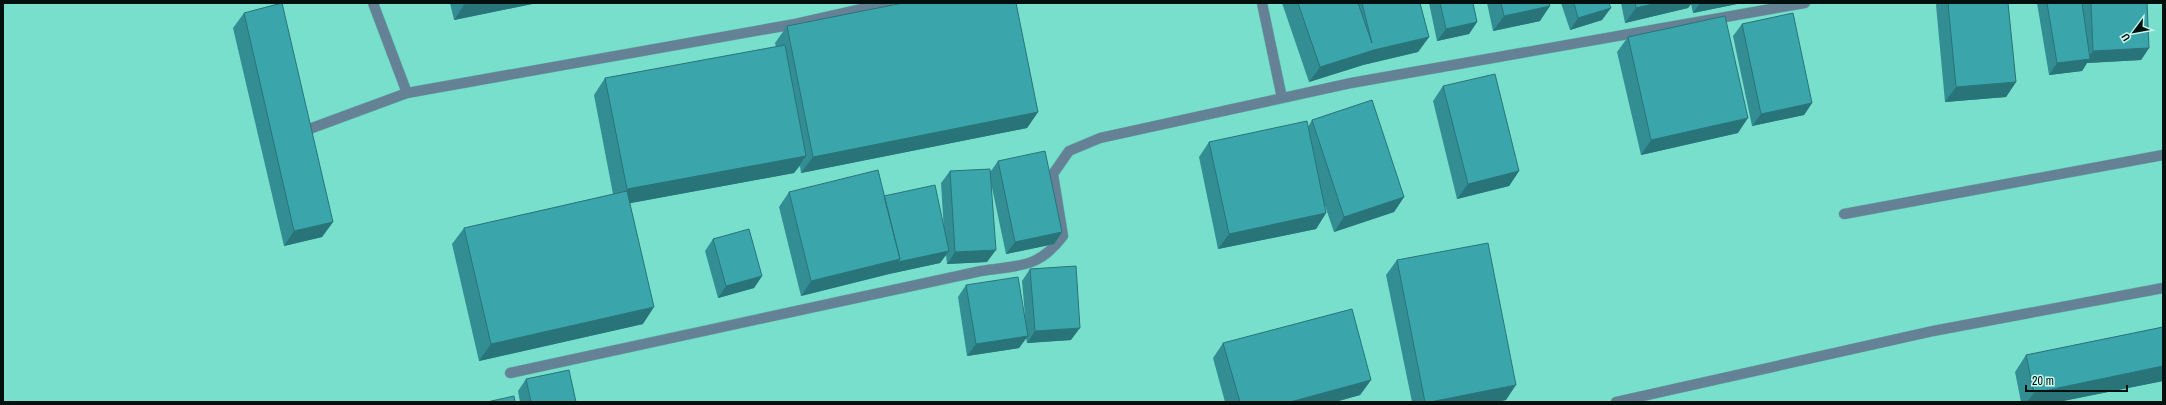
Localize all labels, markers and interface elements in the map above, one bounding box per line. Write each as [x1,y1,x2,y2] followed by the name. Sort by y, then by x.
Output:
[2114,12,2154,52] north arrow
[2118,31,2133,44] text: U
[2026,367,2127,393] scale bar
[2032,373,2054,389] text: 20 m

